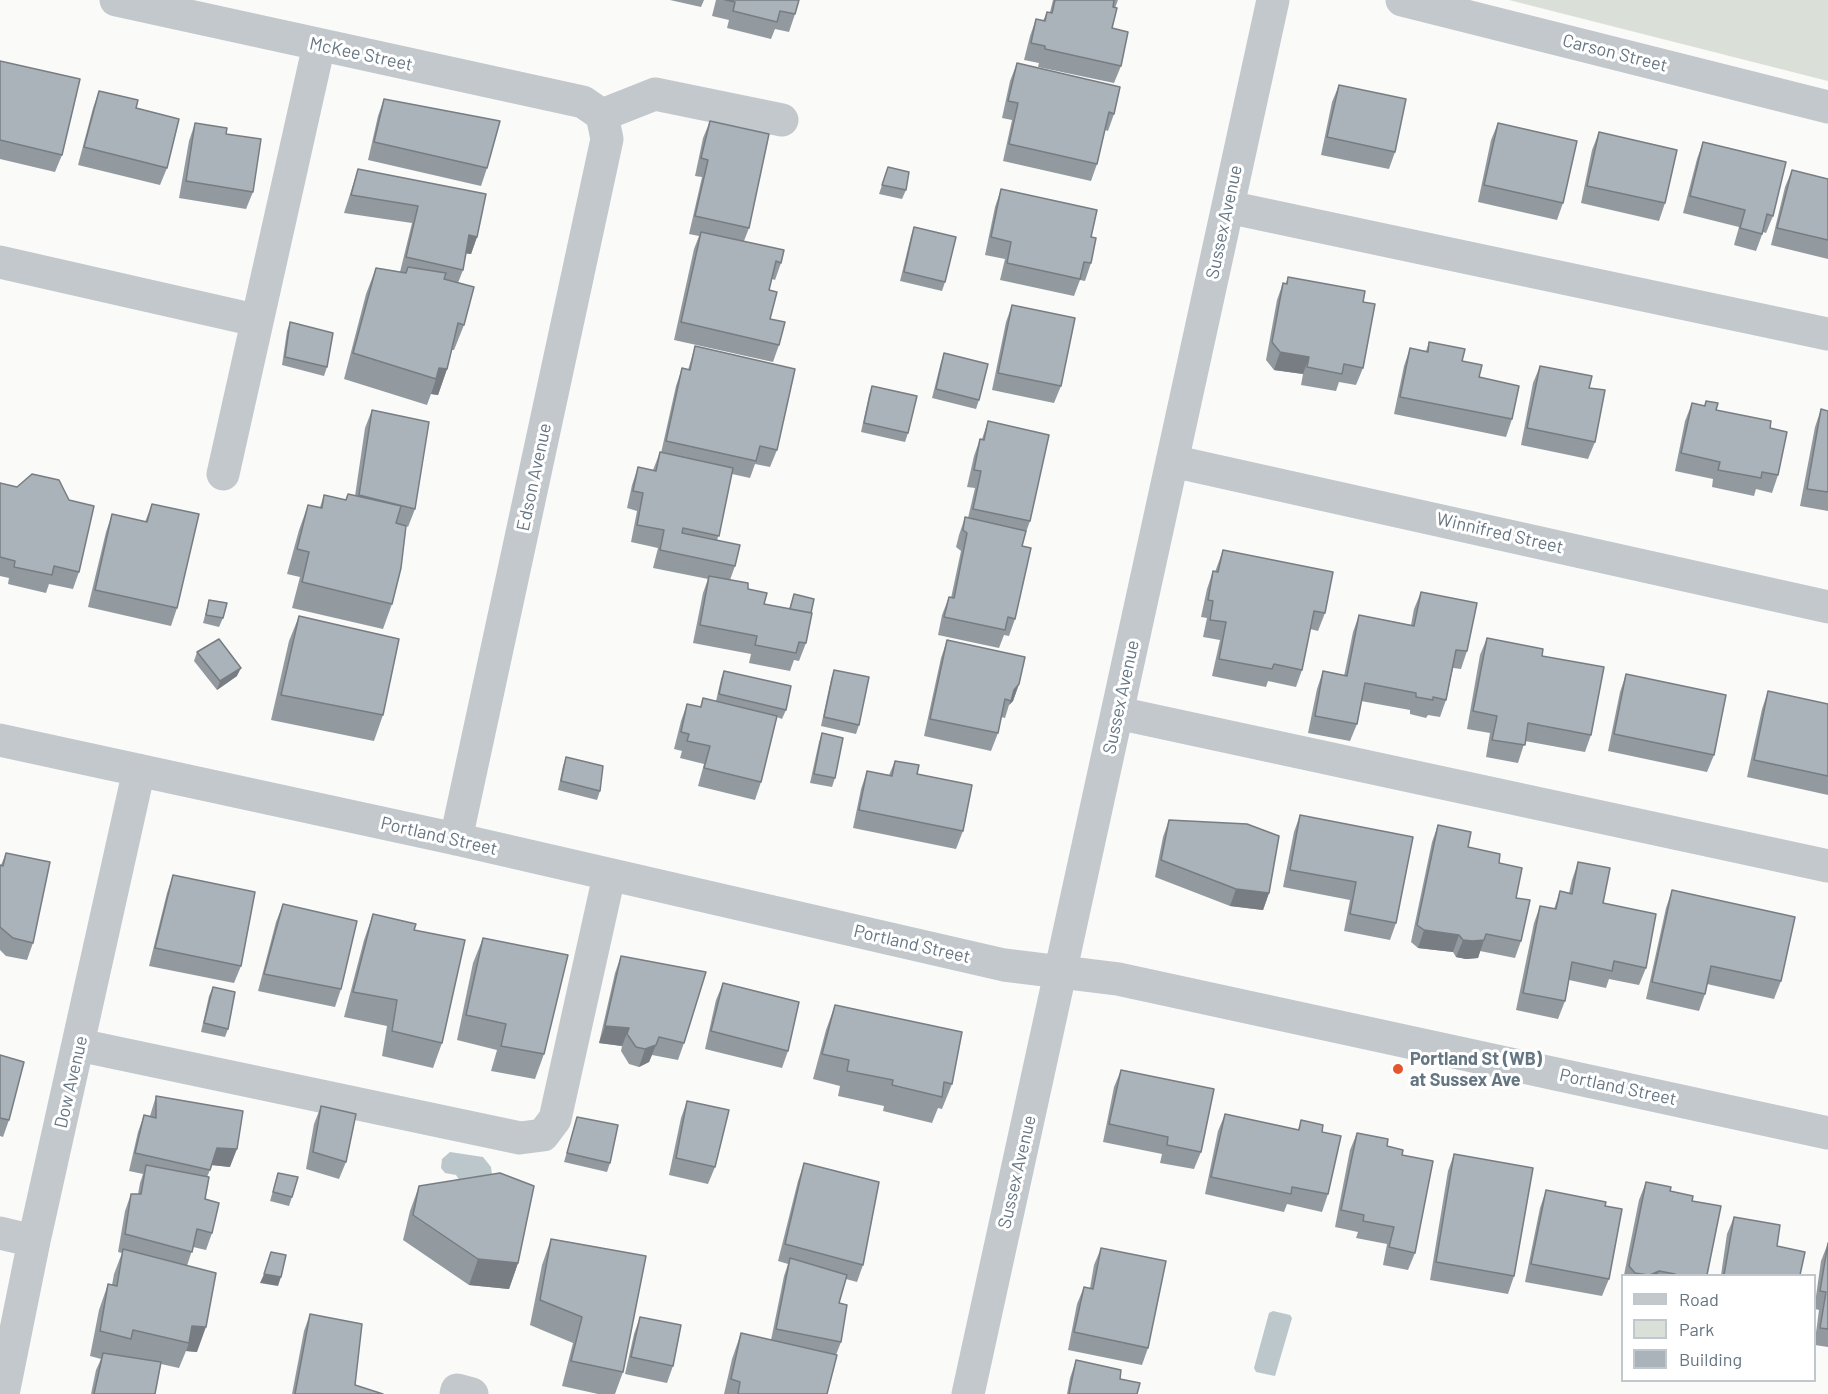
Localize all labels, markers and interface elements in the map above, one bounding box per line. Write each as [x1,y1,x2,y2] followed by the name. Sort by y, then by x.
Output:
[1560,30,1670,76] street label: Carson Street
[307,33,415,75] street label: McKee Street
[1201,163,1247,281] street label: Sussex Avenue
[512,421,556,533] street label: Edson Avenue
[1435,508,1565,558] street label: Winnifred Street
[1098,638,1144,756] street label: Sussex Avenue
[379,812,499,860] street label: Portland Street
[852,920,972,968] street label: Portland Street
[50,1034,92,1130] street label: Dow Avenue
[1410,1048,1542,1090] place label: Portland St (WB) at Sussex Ave
[1391,1062,1405,1076] marker: Portland St (WB) at Sussex Ave
[1558,1064,1678,1110] street label: Portland Street
[993,1113,1041,1231] street label: Sussex Avenue
[1621,1274,1816,1382] legend
[1679,1288,1719,1310] text: Road
[1679,1318,1714,1340] text: Park
[1679,1348,1742,1370] text: Building

